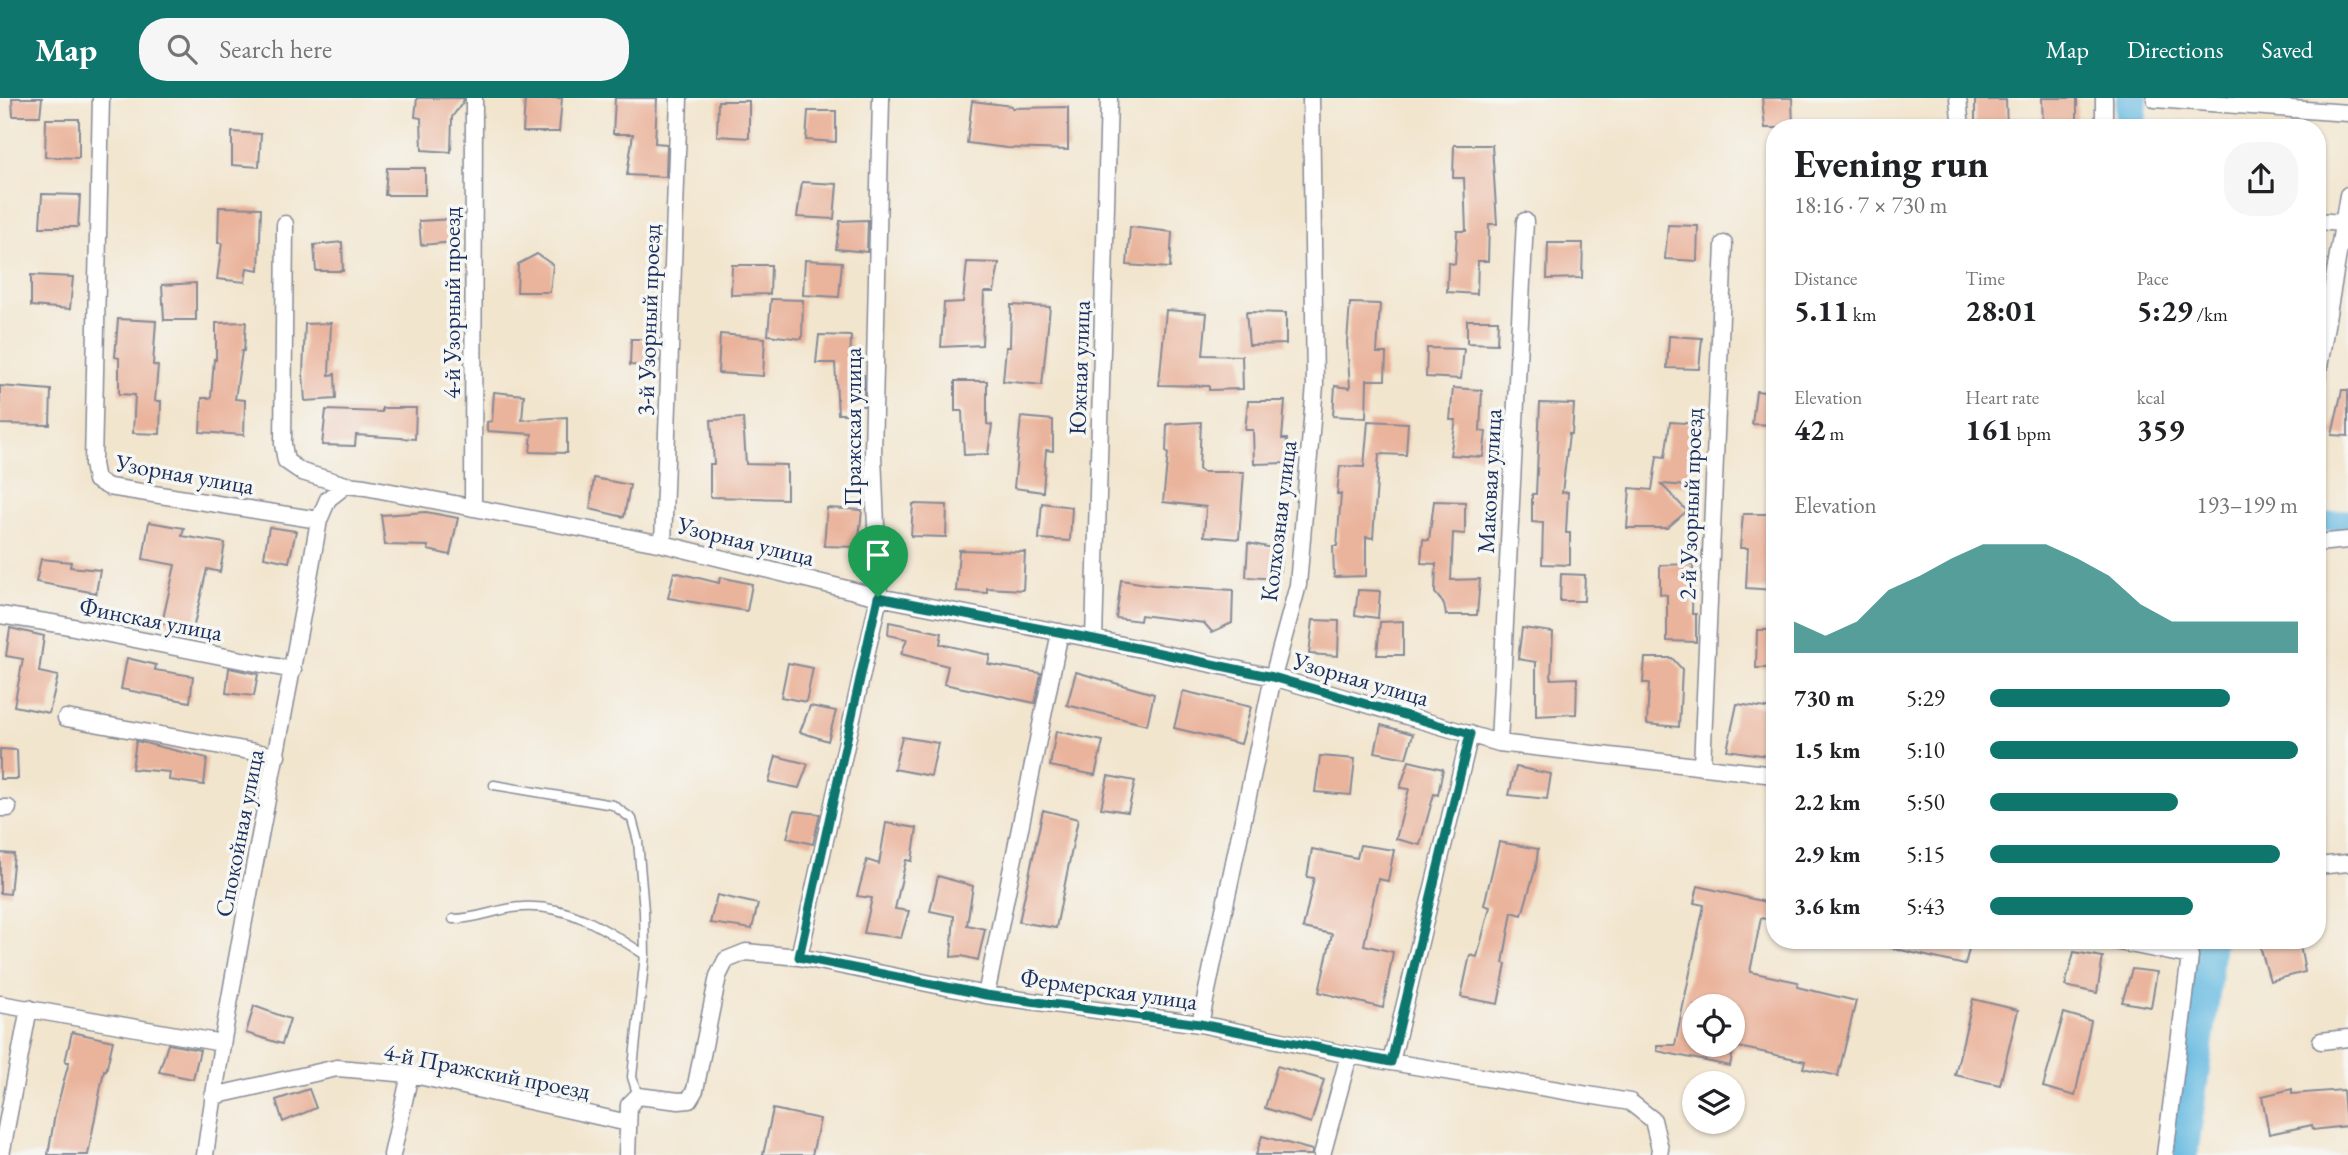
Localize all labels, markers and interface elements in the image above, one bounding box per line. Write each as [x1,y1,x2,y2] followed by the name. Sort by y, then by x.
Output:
[139,18,629,81] search box
[35,28,97,71] text: Map
[163,30,201,68] icon: search
[219,32,332,66] text: Search here
[2046,34,2089,65] text: Map
[2127,34,2224,65] text: Directions
[2262,34,2313,65] text: Saved
[1794,139,1989,188] text: Evening run
[2224,142,2298,216] button: share
[1794,190,1947,220] text: 18:16 · 7 × 730 m
[436,207,467,399] street label: 4-й Узорный проезд
[629,223,667,417] street label: 3-й Узорный проезд
[1794,266,1857,291] text: Distance
[1965,266,2005,291] text: Time
[2137,266,2169,291] text: Pace
[1794,291,1849,330] text: 5.11
[1965,291,2037,330] text: 28:01
[2137,291,2193,330] text: 5:29
[1061,300,1097,436] street label: Южная улица
[1849,302,1877,327] text: km
[2193,302,2228,327] text: /km
[837,347,868,507] street label: Пражская улица
[1794,385,1862,410] text: Elevation
[1965,385,2039,410] text: Heart rate
[2137,385,2165,410] text: kcal
[1470,407,1508,554] street label: Маковая улица
[1671,407,1709,601] street label: 2-й Узорный проезд
[1794,410,1826,449] text: 42
[1965,410,2013,449] text: 161
[2137,410,2184,449] text: 359
[1826,421,1844,446] text: m
[2013,421,2051,446] text: bpm
[1253,438,1303,603] street label: Колхозная улица
[112,446,257,501] street label: Узорная улица
[1794,490,1877,520] text: Elevation
[2197,490,2298,520] text: 193–199 m
[673,509,818,573] street label: Узорная улица
[848,525,908,597] pin
[859,536,897,574] icon: arrive
[77,590,226,648] street label: Финская улица
[1288,645,1433,713] street label: Узорная улица
[1794,683,1855,713] text: 730 m
[1906,683,1945,713] text: 5:29
[1794,735,1861,765] text: 1.5 km
[1906,735,1945,765] text: 5:10
[208,746,271,919] street label: Спокойная улица
[1794,787,1861,817] text: 2.2 km
[1906,787,1945,817] text: 5:50
[1794,839,1861,869] text: 2.9 km
[1906,839,1945,869] text: 5:15
[1794,891,1861,921] text: 3.6 km
[1906,891,1945,921] text: 5:43
[1019,961,1200,1017] street label: Фермерская улица
[1682,994,1745,1134] map controls
[1682,994,1745,1057] button: locate
[381,1036,593,1106] street label: 4-й Пражский проезд
[1682,1071,1745,1134] button: layers

